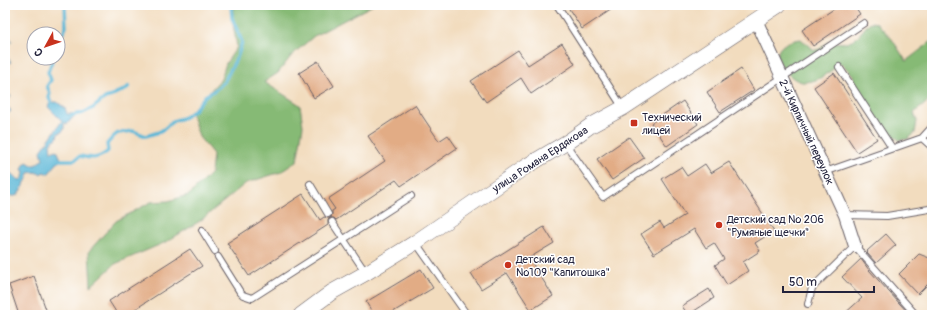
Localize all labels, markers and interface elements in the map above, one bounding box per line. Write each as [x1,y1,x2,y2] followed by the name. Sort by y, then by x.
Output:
[26,26,66,66] north arrow
[31,45,46,59] text: С
[776,77,837,187] street label: 2-й Кирпичный переулок
[642,111,702,137] place label: Технический лицей
[629,118,639,128] marker: Технический лицей
[489,124,590,196] street label: улица Романа Ердякова
[726,213,824,239] place label: Детский сад № 206 "Румяные щечки"
[714,220,724,230] marker: Детский сад № 206 "Румяные щечки"
[515,253,610,279] place label: Детский сад №109 "Капитошка"
[503,260,513,270] marker: Детский сад №109 "Капитошка"
[783,268,874,294] scale bar
[789,275,817,290] text: 50 m

